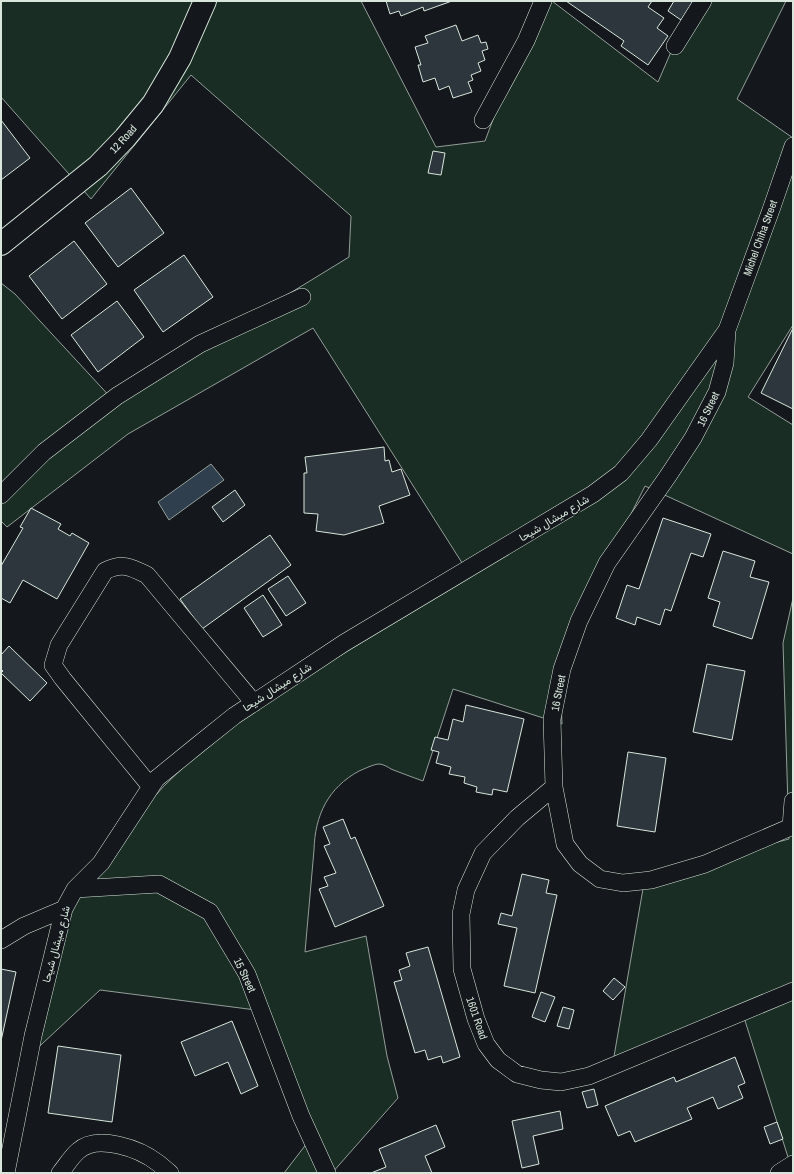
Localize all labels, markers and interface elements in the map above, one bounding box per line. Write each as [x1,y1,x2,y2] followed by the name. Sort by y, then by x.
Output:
[106,122,140,156] street label: 12 Road
[740,198,780,278] street label: Michel Chiha Street
[694,389,723,429] street label: 16 Street
[516,491,592,545] street label: شارع ميشال شيحا
[240,659,315,715] street label: شارع ميشال شيحا
[548,673,568,712] street label: 16 Street
[39,904,74,984] street label: شارع ميشال شيحا
[231,955,260,995] street label: 15 Street
[463,995,491,1041] street label: 1601 Road

